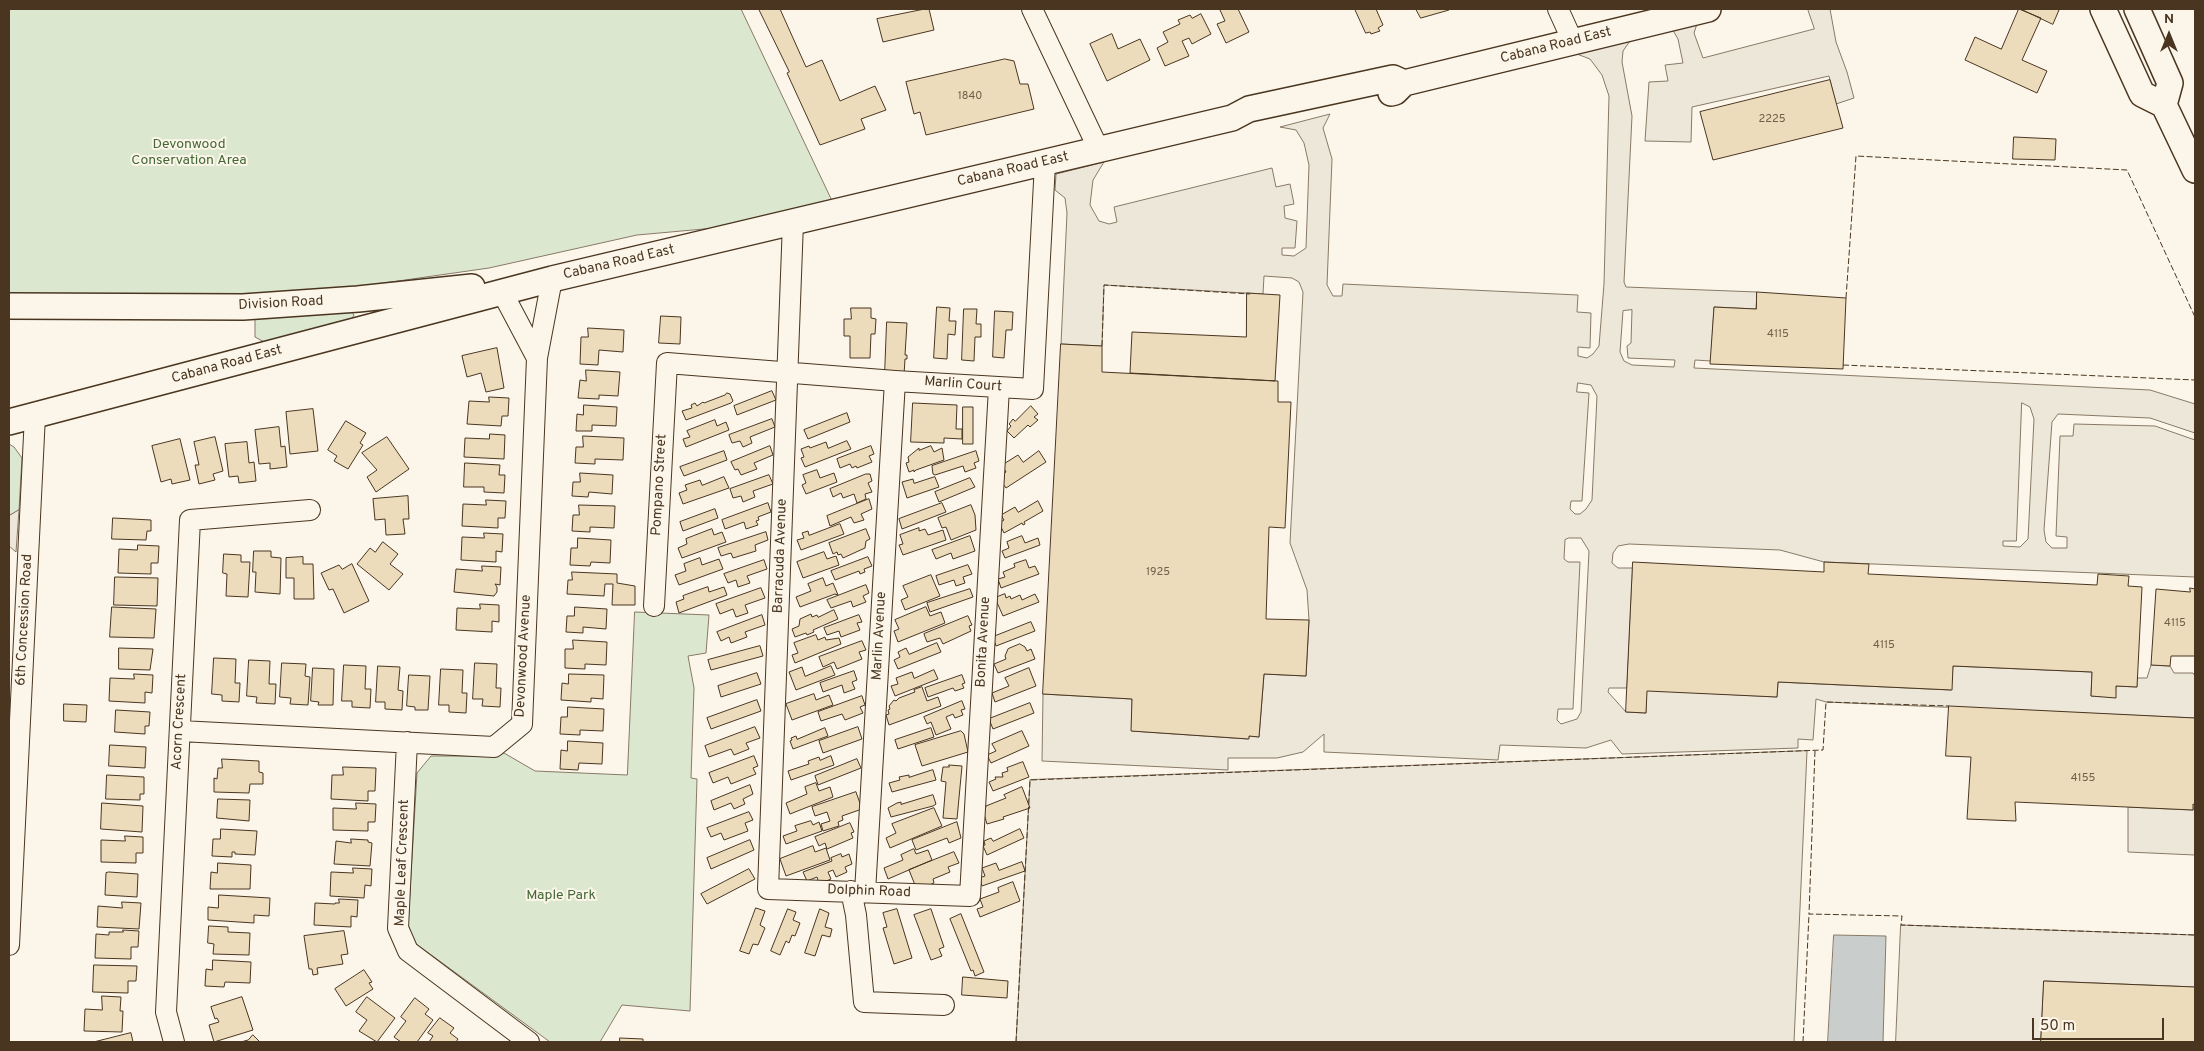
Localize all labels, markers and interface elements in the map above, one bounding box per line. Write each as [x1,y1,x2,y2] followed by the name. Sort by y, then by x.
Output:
[2144,10,2194,60] north arrow
[2164,11,2174,28] text: N
[1499,24,1613,68] street label: Cabana Road East
[958,90,982,104] house number: 1840
[1758,113,1786,127] house number: 2225
[131,137,247,170] park label: Devonwood Conservation Area
[956,149,1070,191] street label: Cabana Road East
[562,242,676,284] street label: Cabana Road East
[238,293,324,315] street label: Division Road
[1767,328,1789,342] house number: 4115
[170,342,284,388] street label: Cabana Road East
[923,374,1003,396] street label: Marlin Court
[649,434,671,536] street label: Pompano Street
[771,498,791,614] street label: Barracuda Avenue
[13,554,37,686] street label: 6th Concession Road
[1146,566,1170,580] house number: 1925
[869,591,891,681] street label: Marlin Avenue
[512,594,536,718] street label: Devonwood Avenue
[973,596,995,688] street label: Bonita Avenue
[2164,617,2186,631] house number: 4115
[1873,639,1895,653] house number: 4115
[169,673,191,771] street label: Acorn Crescent
[2071,772,2095,786] house number: 4155
[392,799,414,927] street label: Maple Leaf Crescent
[827,882,911,902] street label: Dolphin Road
[526,888,596,904] park label: Maple Park
[2034,1008,2166,1040] scale bar
[2040,1017,2075,1036] text: 50 m

